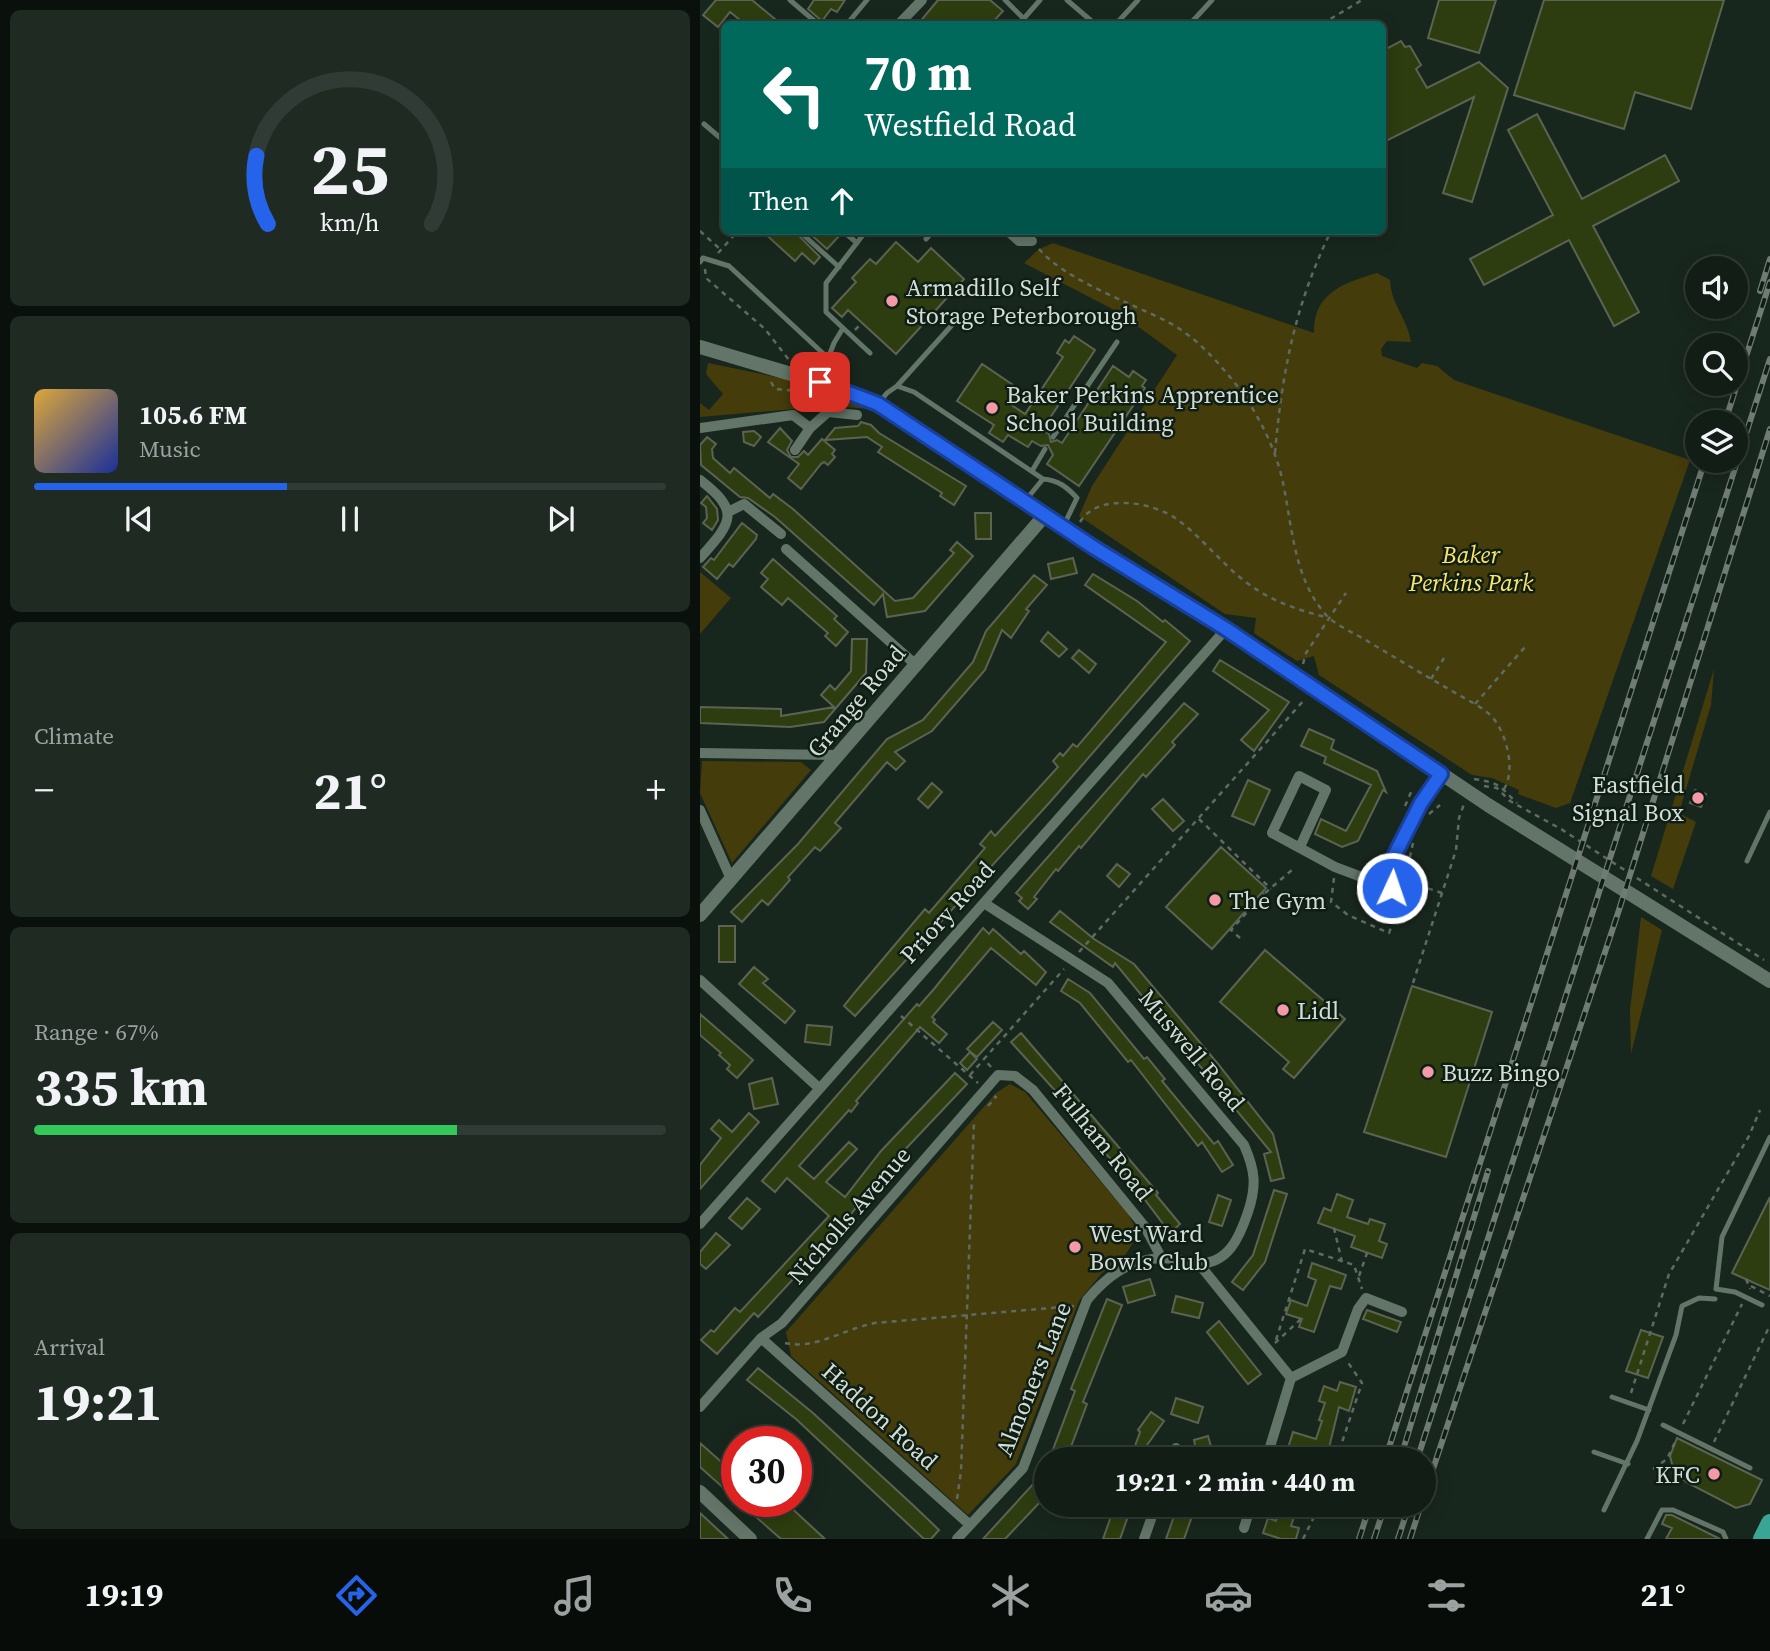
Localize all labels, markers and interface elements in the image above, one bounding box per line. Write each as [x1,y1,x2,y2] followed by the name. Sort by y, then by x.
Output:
[864,39,972,106] text: 70 m
[749,49,840,140] icon: left
[864,103,1076,147] text: Westfield Road
[311,119,389,218] text: 25
[823,182,861,220] icon: ahead
[749,183,809,219] text: Then
[320,205,380,239] text: km/h
[1685,256,1748,473] map controls
[1685,256,1748,319] button: sound
[906,271,1137,332] place label: Armadillo Self Storage Peterborough
[884,293,900,309] marker: Armadillo Self Storage Peterborough
[1685,333,1748,396] button: search
[790,352,850,412] pin
[801,363,839,401] icon: arrive
[1006,378,1279,439] place label: Baker Perkins Apprentice School Building
[139,397,247,433] text: 105.6 FM
[984,400,1000,416] marker: Baker Perkins Apprentice School Building
[1685,410,1748,473] button: layers
[139,433,201,465] text: Music
[120,500,158,538] icon: previous
[331,500,369,538] icon: pause
[542,500,580,538] icon: next
[1408,538,1534,599] park label: Baker Perkins Park
[799,638,913,764] street label: Grange Road
[34,720,114,752] text: Climate
[313,755,387,826] text: 21°
[34,764,54,816] text: −
[646,764,666,816] text: +
[1572,768,1684,829] place label: Eastfield Signal Box
[1690,790,1706,806] marker: Eastfield Signal Box
[1355,851,1429,925] position arrow
[892,853,1002,970] street label: Priory Road
[1229,884,1326,917] place label: The Gym
[1207,892,1223,908] marker: The Gym
[1131,982,1253,1118] street label: Muswell Road
[1297,994,1339,1027] place label: Lidl
[1275,1002,1291,1018] marker: Lidl
[34,1016,159,1048] text: Range · 67%
[34,1051,208,1122] text: 335 km
[1442,1056,1560,1089] place label: Buzz Bingo
[1420,1064,1436,1080] marker: Buzz Bingo
[1045,1076,1161,1208] street label: Fulham Road
[780,1139,918,1291] street label: Nicholls Avenue
[1089,1217,1208,1278] place label: West Ward Bowls Club
[1067,1239,1083,1255] marker: West Ward Bowls Club
[987,1297,1079,1461] street label: Almoners Lane
[34,1331,105,1363] text: Arrival
[815,1355,945,1477] street label: Haddon Road
[34,1366,162,1437] text: 19:21
[721,1426,812,1517] speed limit sign: 30
[1655,1458,1700,1491] place label: KFC
[1115,1464,1355,1500] text: 19:21 · 2 min · 440 m
[1706,1466,1722,1482] marker: KFC
[332,1571,381,1620] icon: directions
[550,1571,599,1620] icon: music
[768,1571,817,1620] icon: phone
[986,1571,1035,1620] icon: climate
[1204,1571,1253,1620] icon: car
[1422,1571,1471,1620] icon: filters
[84,1573,163,1617] text: 19:19
[1640,1573,1685,1617] text: 21°

